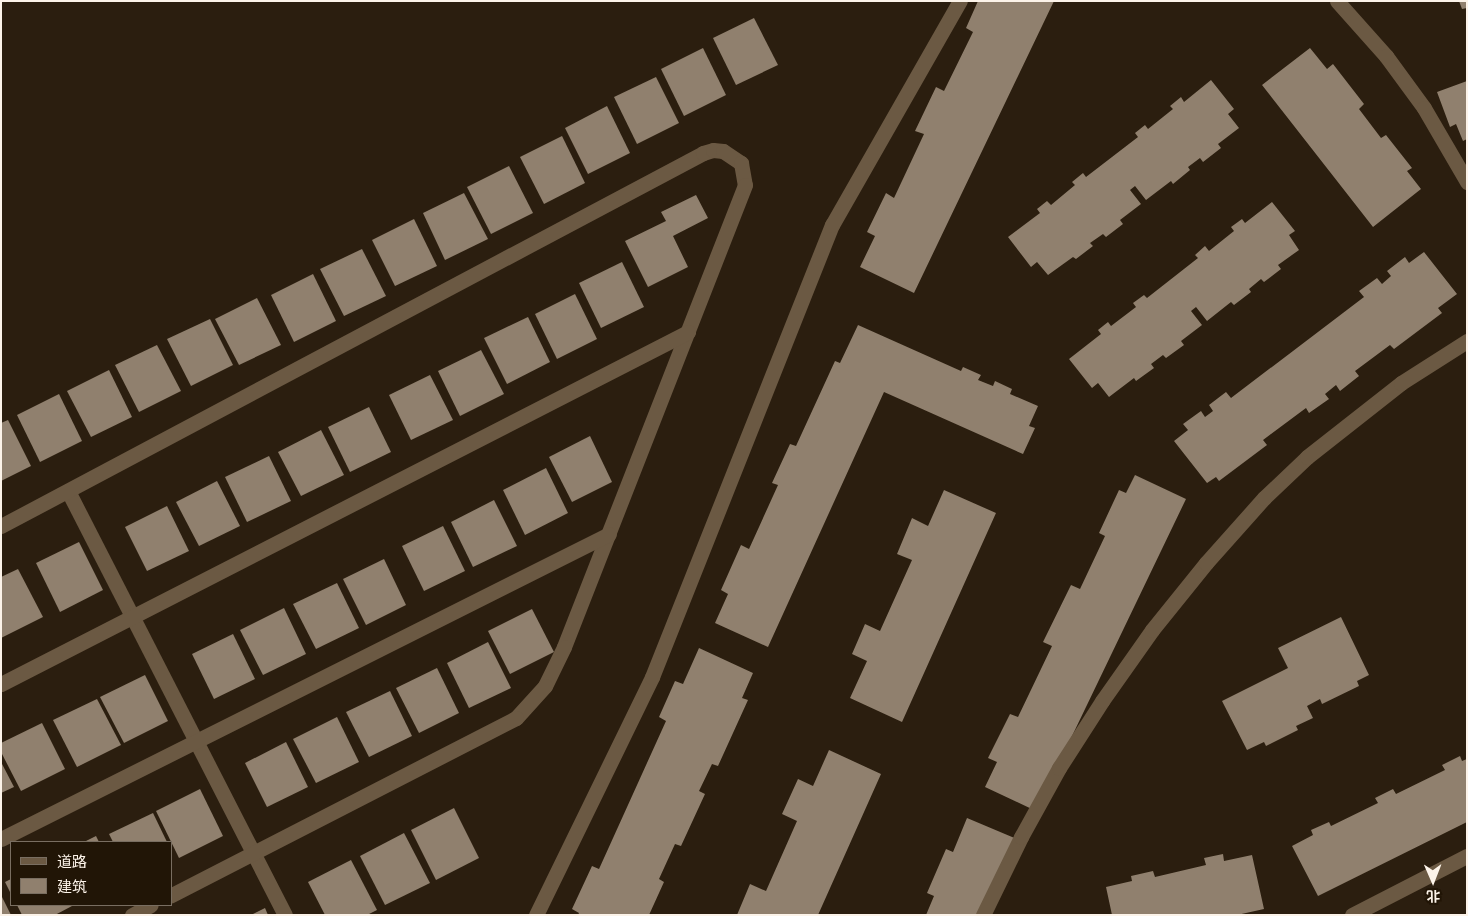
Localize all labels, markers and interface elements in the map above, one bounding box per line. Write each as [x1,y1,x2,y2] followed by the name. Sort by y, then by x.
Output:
[10,841,172,906] legend
[57,852,87,870] text: 道路
[1408,856,1458,906] north arrow
[57,877,87,895] text: 建筑
[1426,888,1440,905] text: 北

